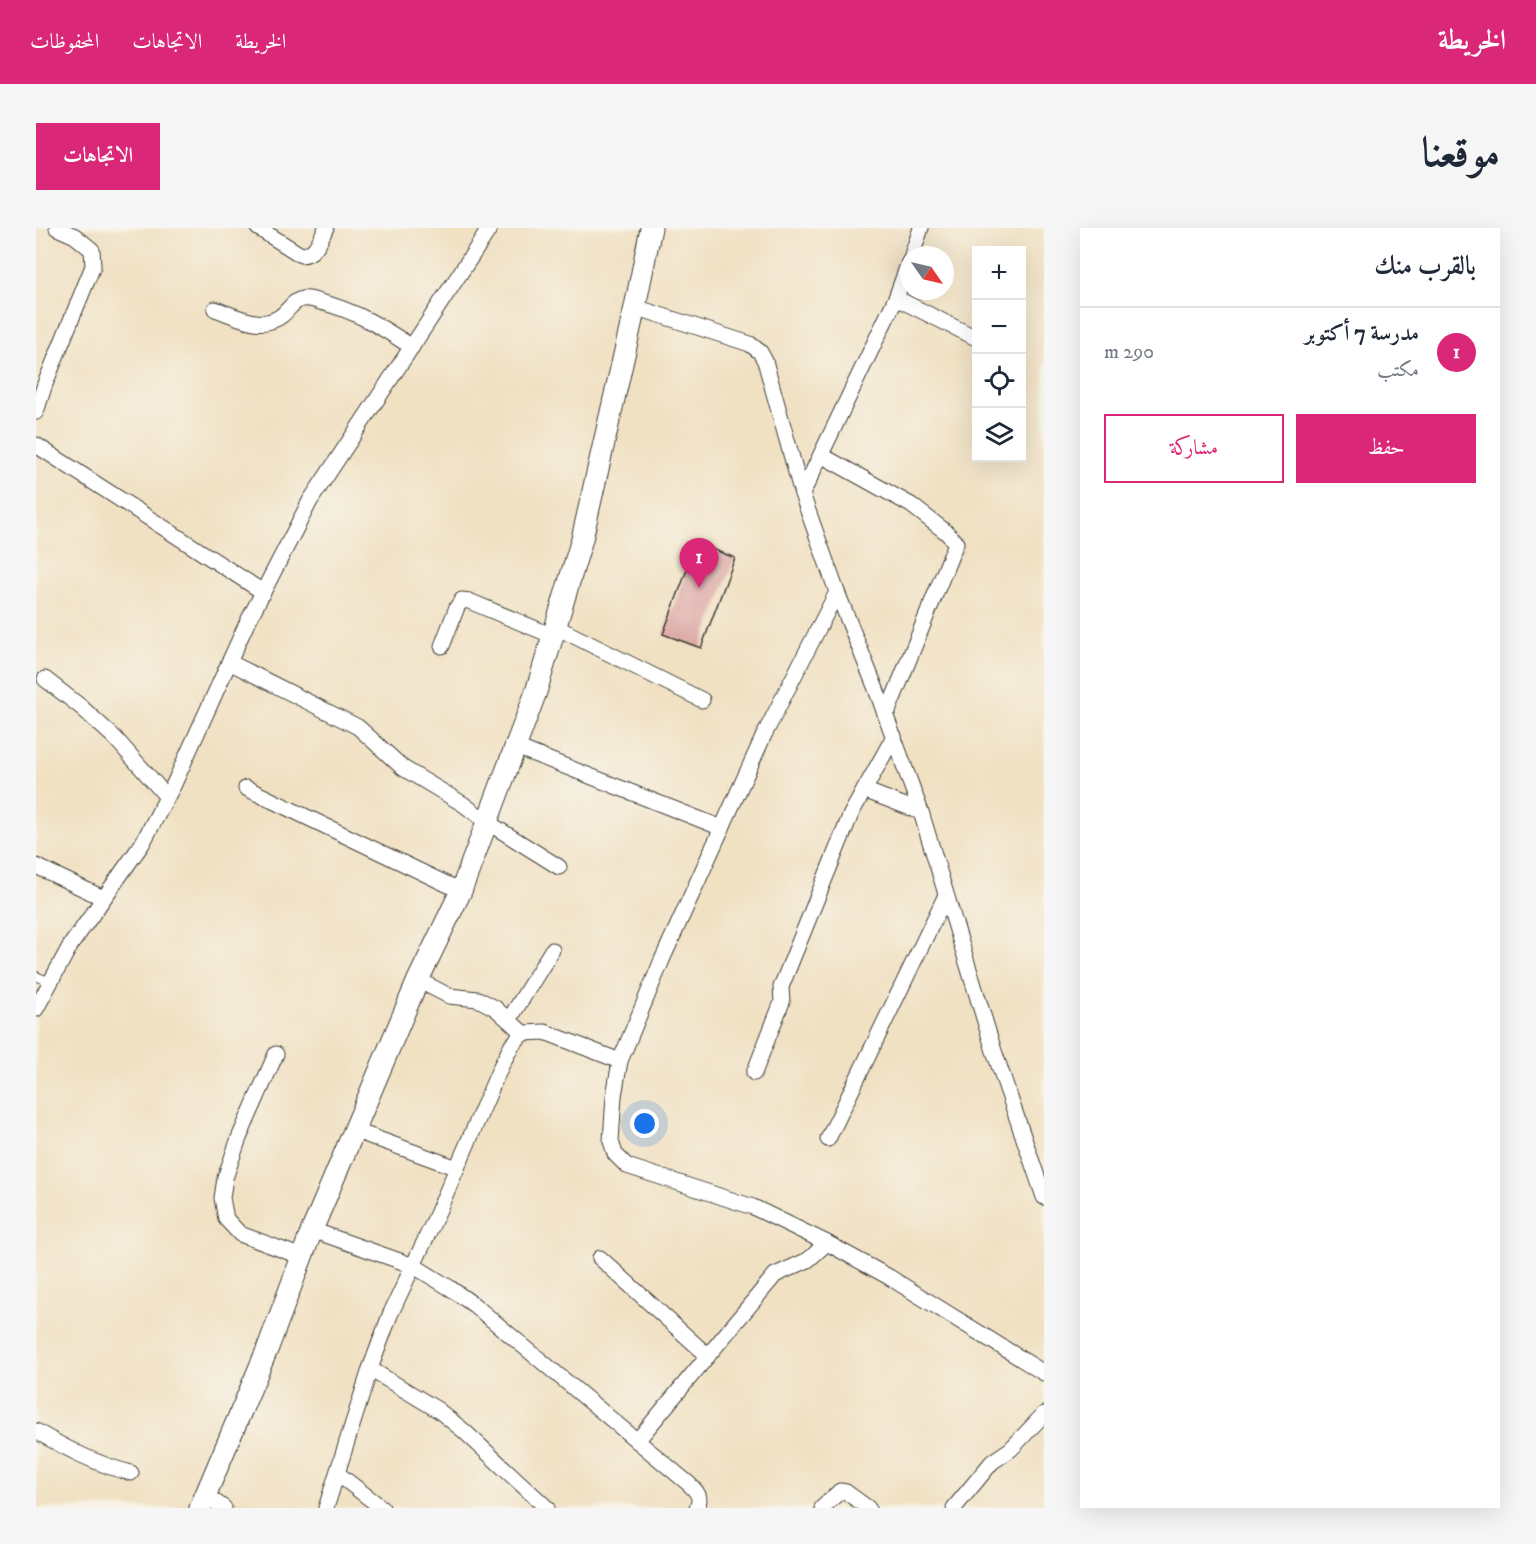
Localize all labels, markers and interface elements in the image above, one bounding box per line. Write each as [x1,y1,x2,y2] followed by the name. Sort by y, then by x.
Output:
[1438,23,1506,58] text: الخريطة
[30,29,99,55] text: المحفوظات
[132,29,202,55] text: الاتجاهات
[235,29,286,55] text: الخريطة
[36,123,160,190] button: الاتجاهات
[1422,128,1500,180] text: موقعنا
[900,246,954,300] north arrow
[972,246,1026,462] map controls
[972,246,1026,300] button: +
[1374,250,1476,283] text: بالقرب منك
[972,300,1026,354] button: −
[1304,320,1419,347] text: مدرسة 7 أكتوبر
[1104,340,1154,365] text: 290 m
[1453,340,1460,365] text: 1
[972,354,1026,408] button: locate
[1377,358,1419,383] text: مكتب
[972,408,1026,462] button: layers
[1104,414,1284,483] button: مشاركة
[1296,414,1476,483] button: حفظ
[680,538,718,588] pin: 1
[630,1109,659,1138] your location

